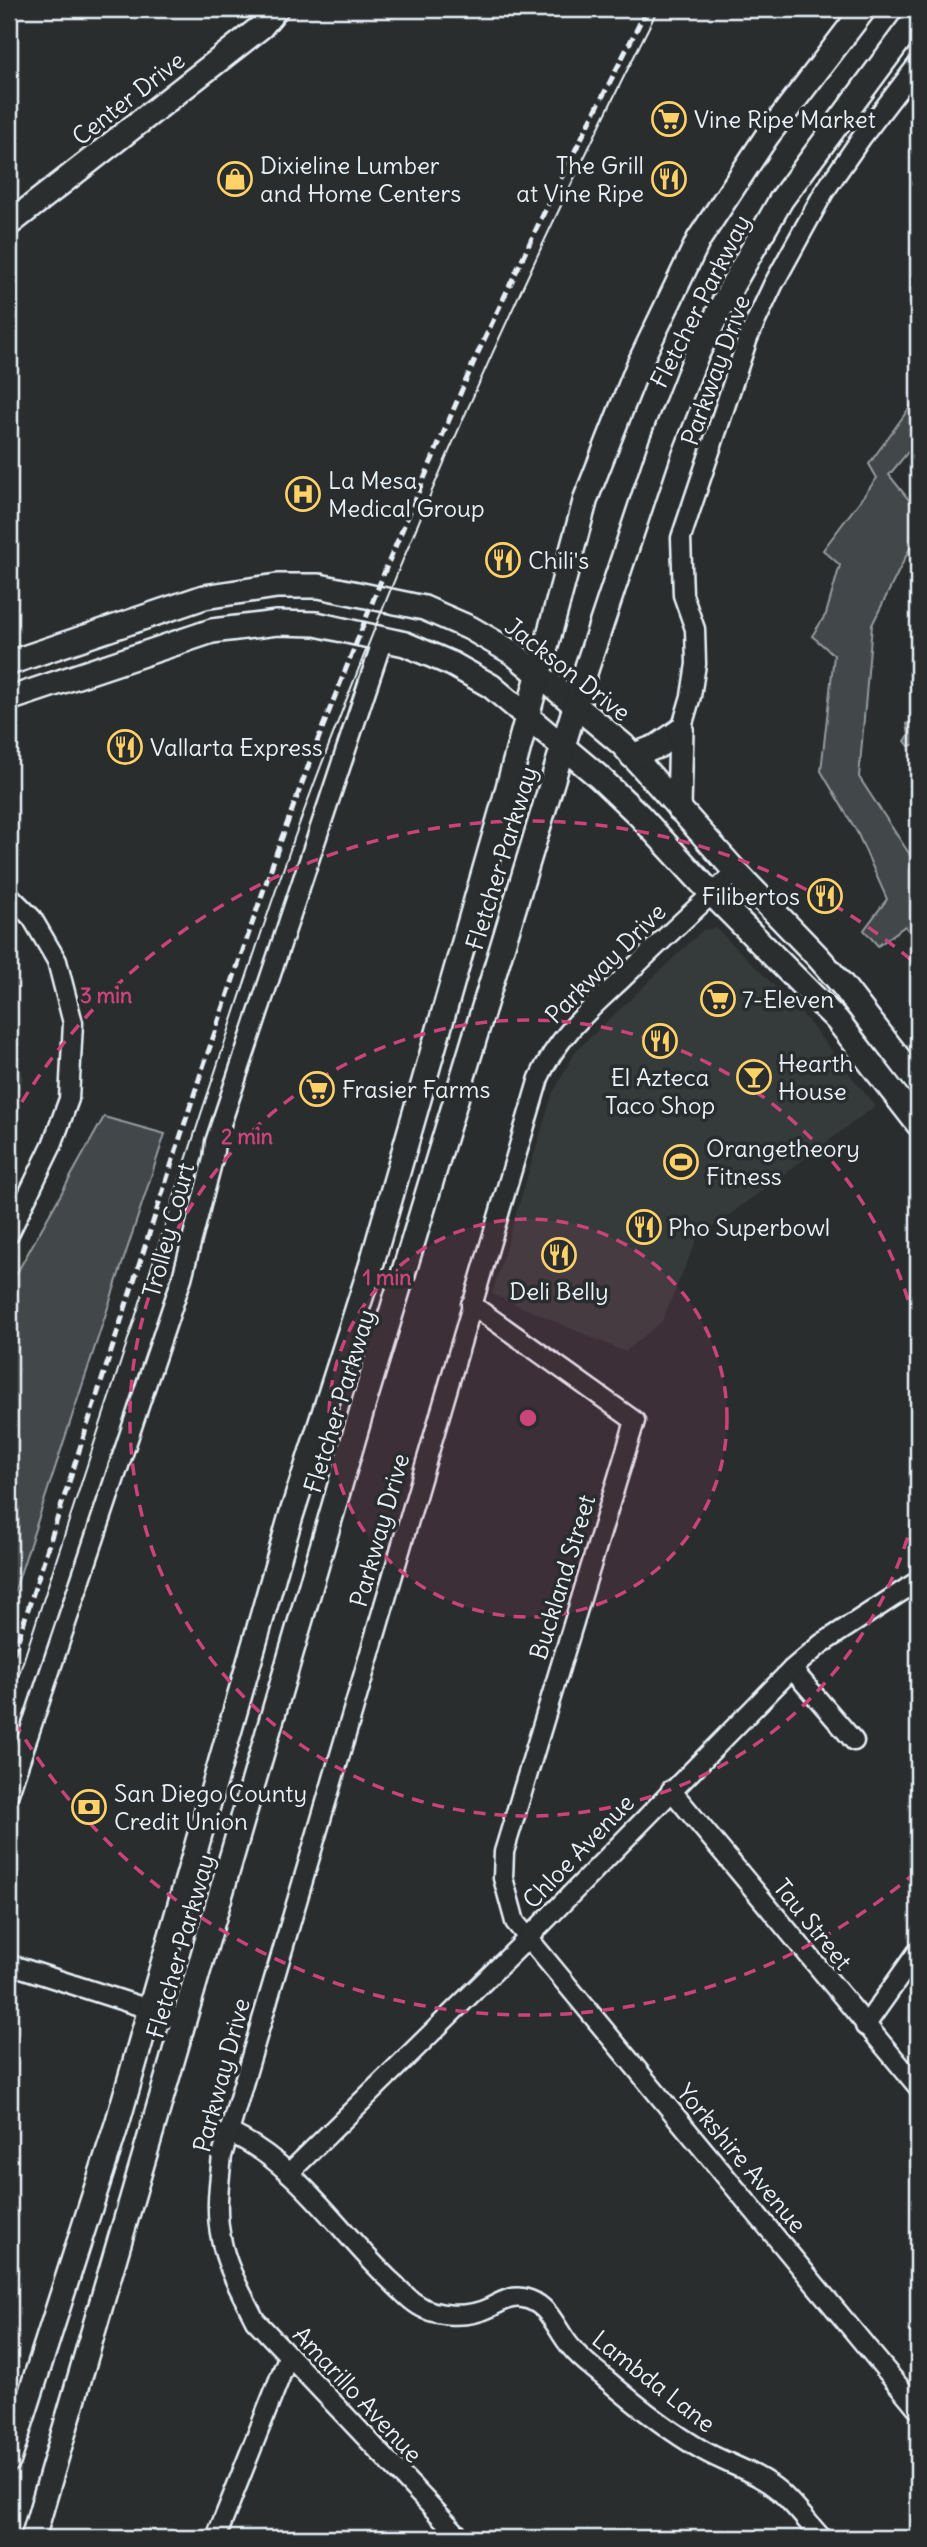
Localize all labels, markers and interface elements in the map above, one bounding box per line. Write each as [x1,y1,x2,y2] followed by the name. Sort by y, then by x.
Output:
[66,45,190,151] street label: Center Drive
[650,100,688,138] supermarket icon: Vine Ripe Market
[694,104,876,134] place label: Vine Ripe Market
[260,150,461,208] place label: Dixieline Lumber and Home Centers
[516,150,644,208] place label: The Grill at Vine Ripe
[216,160,254,198] shop icon: Dixieline Lumber and Home Centers
[650,160,688,198] restaurant icon: The Grill at Vine Ripe
[643,209,757,393] street label: Fletcher Parkway
[674,291,756,449] street label: Parkway Drive
[328,465,485,523] place label: La Mesa Medical Group
[284,475,322,513] hospital icon: La Mesa Medical Group
[484,541,522,579] restaurant icon: Chili's
[528,545,589,575] place label: Chili's
[499,611,637,727] street label: Jackson Drive
[106,728,144,766] restaurant icon: Vallarta Express
[150,732,323,762] place label: Vallarta Express
[459,763,543,953] street label: Fletcher Parkway
[806,877,844,915] restaurant icon: Filibertos
[702,881,800,911] place label: Filibertos
[538,896,672,1030] street label: Parkway Drive
[699,980,737,1018] supermarket icon: 7-Eleven
[80,982,132,1009] text: 3 min
[742,984,834,1014] place label: 7-Eleven
[641,1022,679,1060] restaurant icon: El Azteca Taco Shop
[778,1048,853,1106] place label: Hearth House
[735,1058,773,1096] bar icon: Hearth House
[605,1062,715,1120] place label: El Azteca Taco Shop
[298,1070,336,1108] supermarket icon: Frasier Farms
[342,1074,490,1104] place label: Frasier Farms
[221,1123,273,1150] text: 2 min
[706,1133,860,1191] place label: Orangetheory Fitness
[662,1143,700,1181] sports icon: Orangetheory Fitness
[136,1159,200,1301] street label: Trolley Court
[625,1208,663,1246] restaurant icon: Pho Superbowl
[668,1212,830,1242] place label: Pho Superbowl
[540,1236,578,1274] restaurant icon: Deli Belly
[363,1264,411,1291] text: 1 min
[509,1276,609,1306] place label: Deli Belly
[297,1306,381,1496] street label: Fletcher Parkway
[516,1406,540,1430] centre of rings
[343,1450,415,1610] street label: Parkway Drive
[523,1491,601,1663] street label: Buckland Street
[114,1778,307,1836] place label: San Diego County Credit Union
[516,1787,640,1915] street label: Chloe Avenue
[70,1788,108,1826] bank icon: San Diego County Credit Union
[139,1850,221,2042] street label: Fletcher Parkway
[767,1872,859,1976] street label: Tau Street
[186,1995,256,2155] street label: Parkway Drive
[671,2077,813,2239] street label: Yorkshire Avenue
[287,2320,429,2468] street label: Amarillo Avenue
[587,2324,721,2438] street label: Lambda Lane

